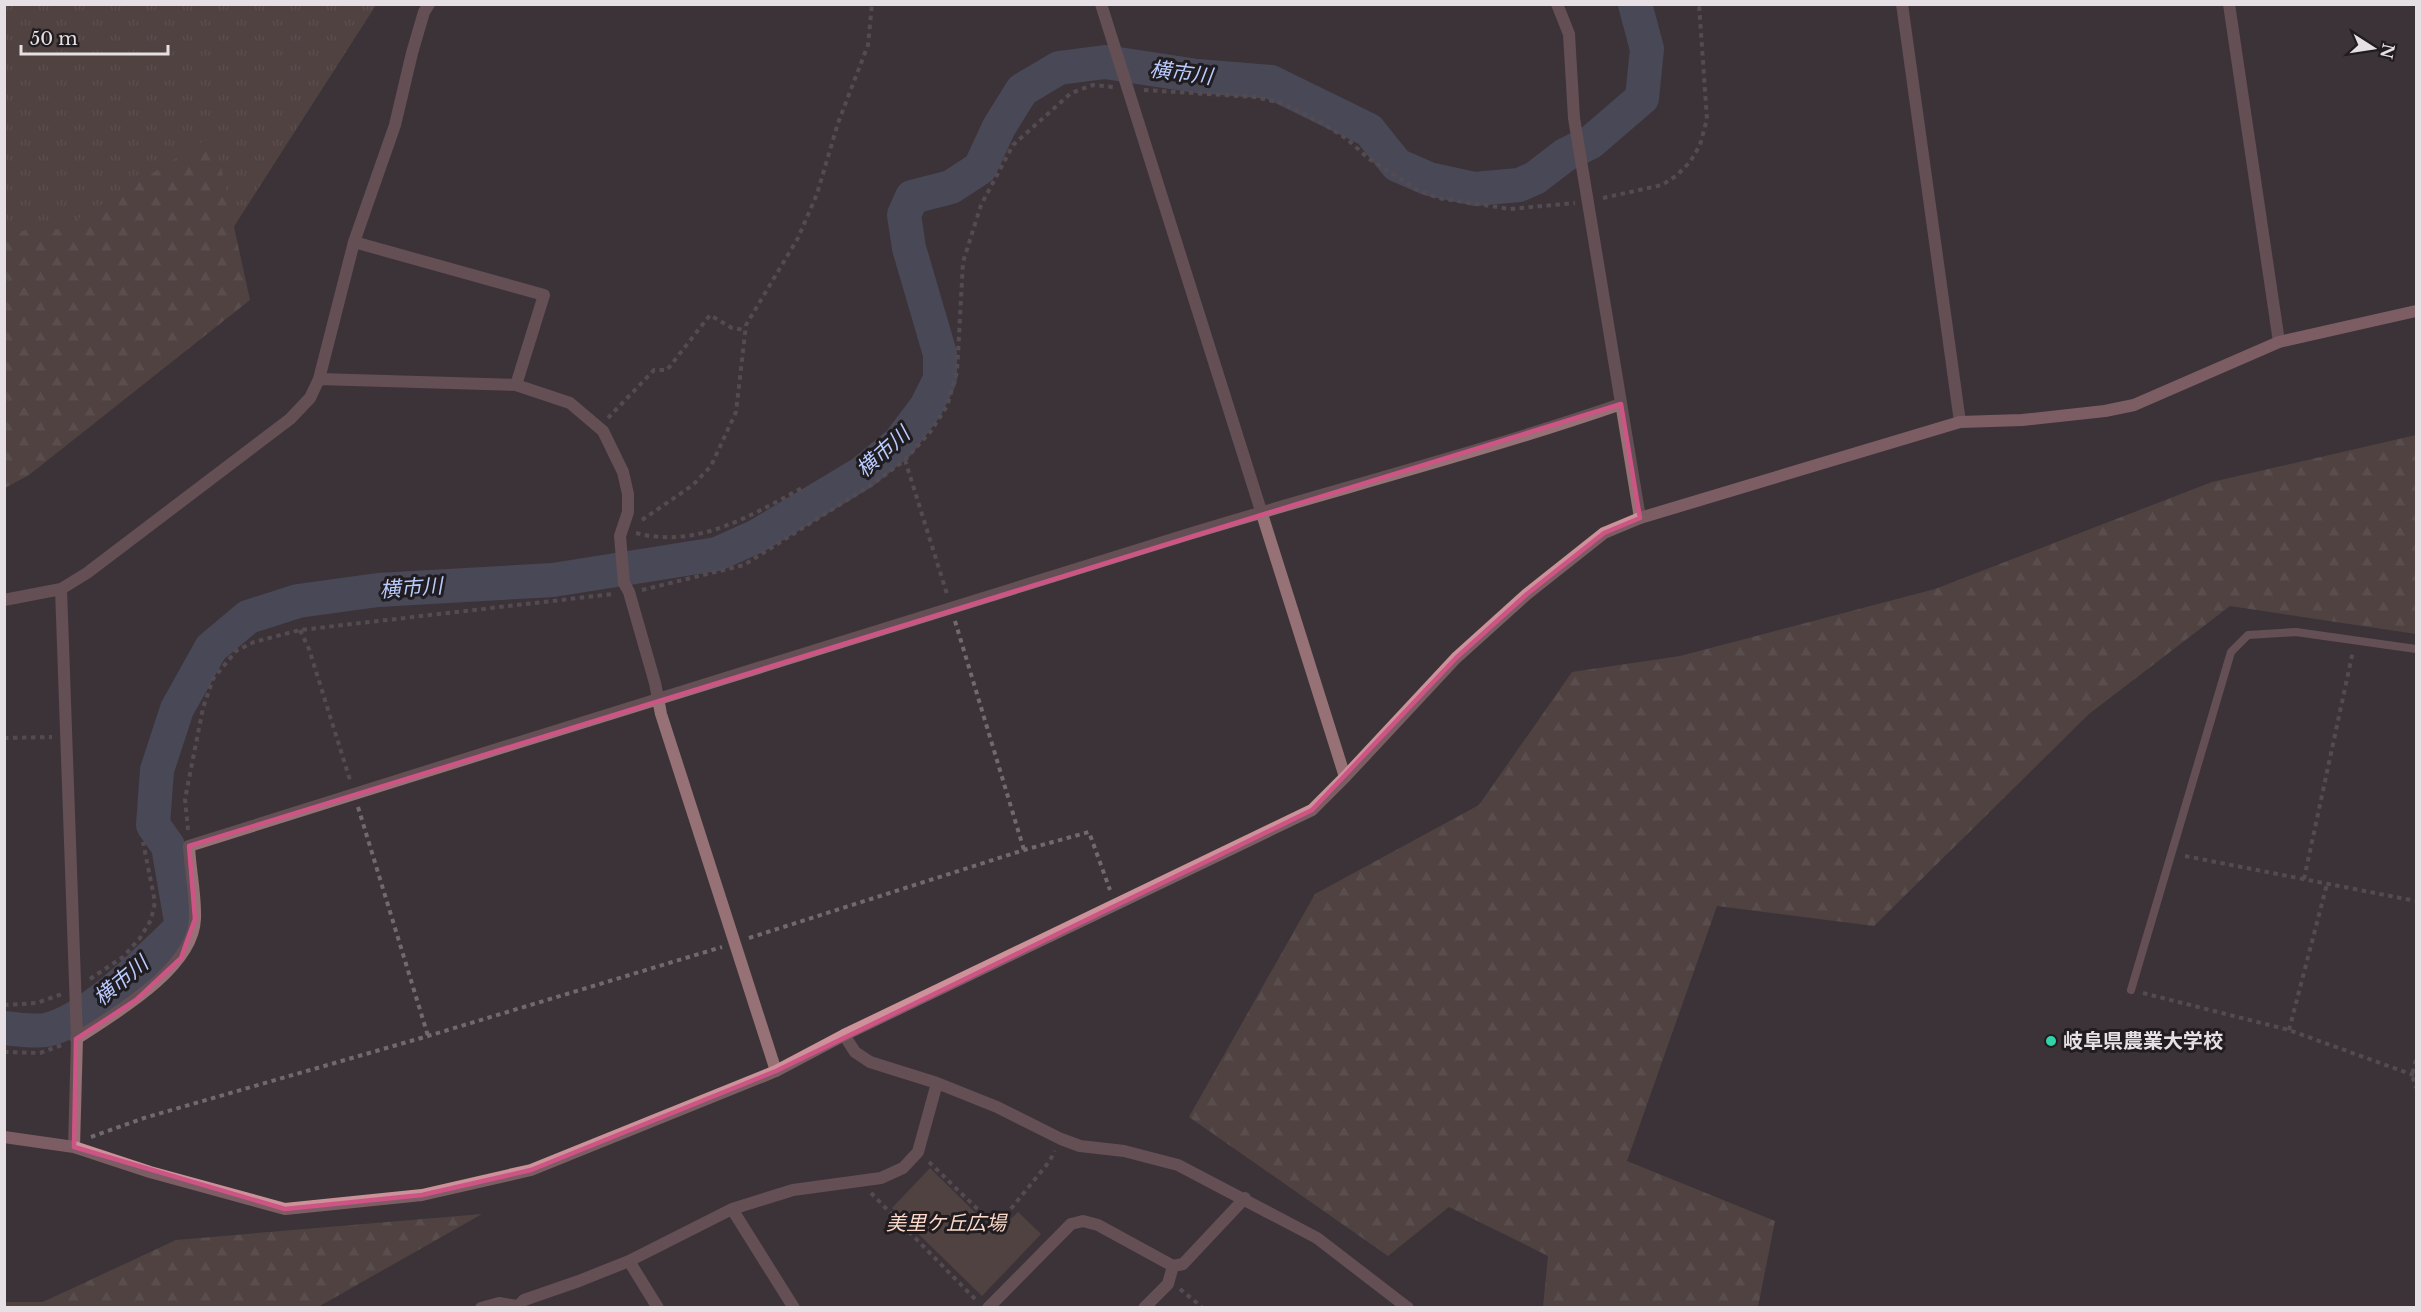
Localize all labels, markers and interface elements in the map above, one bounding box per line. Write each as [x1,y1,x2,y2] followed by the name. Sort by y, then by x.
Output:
[21,18,168,56] scale bar
[2343,18,2403,78] north arrow
[30,28,78,50] text: 50 m
[2376,42,2399,61] text: N
[1148,56,1216,90] water label: 横市川
[851,420,917,483] water label: 横市川
[379,573,445,603] water label: 横市川
[89,950,155,1011] water label: 横市川
[2063,1029,2223,1053] place label: 岐阜県農業大学校
[2044,1034,2058,1048] marker: 岐阜県農業大学校
[886,1211,1008,1235] park label: 美里ケ丘広場

